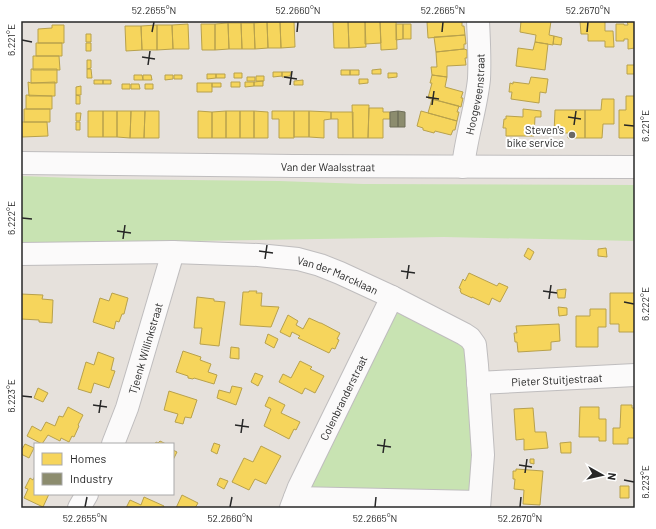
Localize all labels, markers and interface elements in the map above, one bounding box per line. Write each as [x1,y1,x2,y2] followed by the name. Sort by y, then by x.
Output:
[132,4,176,16] text: 52.2655°N
[275,4,321,16] text: 52.2660°N
[421,4,465,16] text: 52.2665°N
[566,4,610,16] text: 52.2670°N
[5,24,17,56] text: 6.221°E
[462,53,486,136] street label: Hoogeveenstraat
[639,110,651,142] text: 6.221°E
[507,123,564,149] place label: Steven's bike service
[567,130,577,140] marker: Steven's bike service
[281,159,375,173] street label: Van der Waalsstraat
[5,201,17,235] text: 6.222°E
[296,253,380,296] street label: Van der Marcklaan
[639,287,651,321] text: 6.222°E
[125,301,164,395] street label: Tjeenk Willinkstraat
[317,353,369,442] street label: Colenbranderstraat
[511,370,603,388] street label: Pieter Stuitjestraat
[5,379,17,413] text: 6.223°E
[34,443,174,495] legend
[70,451,107,465] text: Homes
[582,455,622,495] north arrow
[639,465,651,499] text: 6.223°E
[70,471,113,485] text: Industry
[605,472,619,481] text: N
[63,512,107,524] text: 52.2655°N
[207,512,253,524] text: 52.2660°N
[353,512,397,524] text: 52.2665°N
[498,512,542,524] text: 52.2670°N

